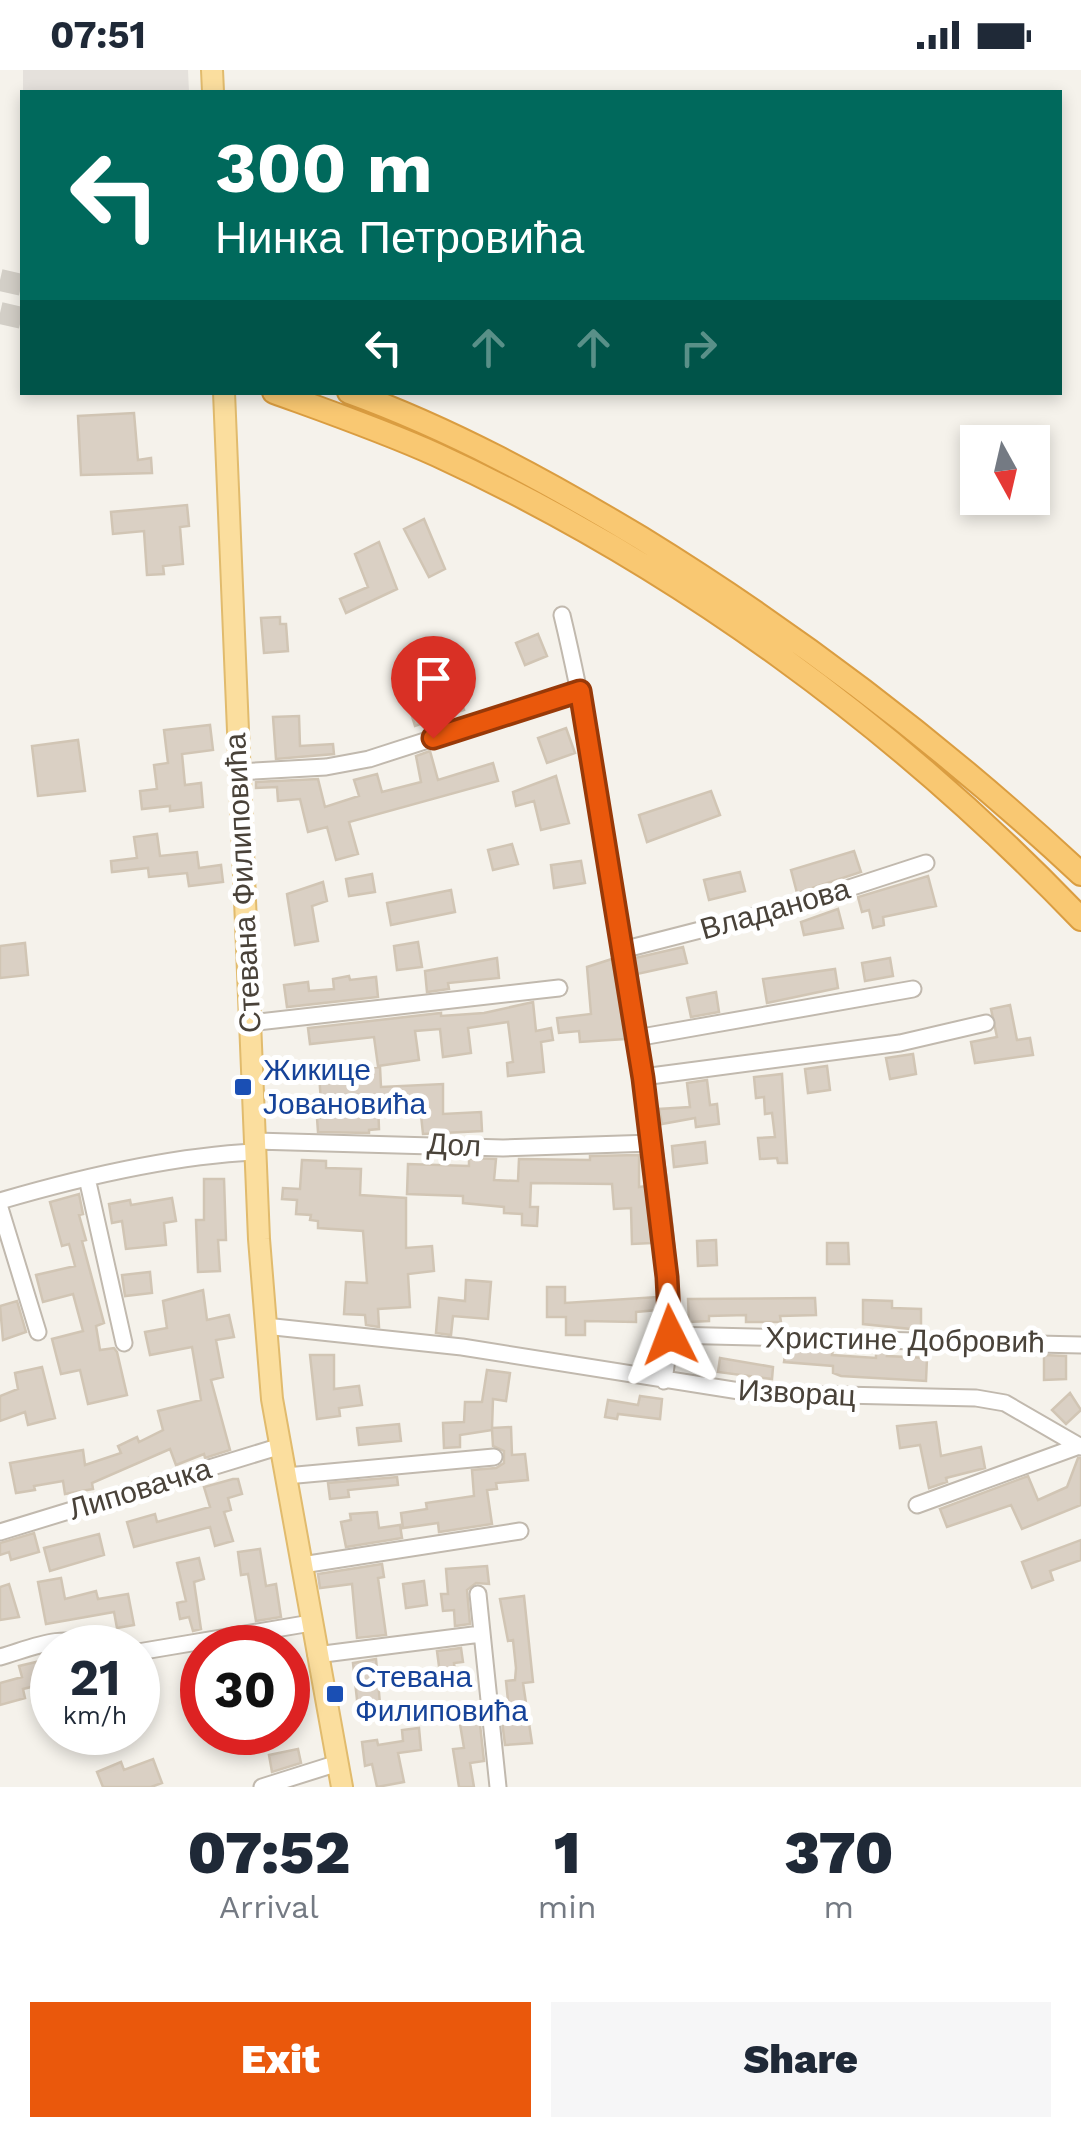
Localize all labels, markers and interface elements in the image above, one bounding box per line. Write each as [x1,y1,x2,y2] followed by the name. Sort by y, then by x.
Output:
[50,13,146,57] text: 07:51
[215,127,433,209] text: 300 m
[50,130,180,260] icon: left
[215,211,584,264] text: Нинка Петровића
[356,320,411,375] icon: left
[461,320,516,375] icon: ahead
[566,320,621,375] icon: ahead
[671,320,726,375] icon: right
[960,425,1050,515] north arrow
[960,425,1050,515] map controls
[391,636,476,739] pin
[406,651,461,706] icon: arrive
[217,732,268,1034] street label: Стевана Филиповића
[696,870,854,947] street label: Владанова
[263,1052,427,1121] place label: Жикице Јовановића
[232,1076,254,1098] marker: Жикице Јовановића
[426,1126,482,1163] street label: Дол
[618,1283,722,1387] position arrow
[765,1320,1045,1359] street label: Христине Добровић
[737,1372,857,1413] street label: Изворац
[64,1450,216,1527] street label: Липовачка
[180,1625,310,1755] speed limit sign: 30
[69,1648,121,1707] text: 21
[355,1659,528,1728] place label: Стевана Филиповића
[324,1683,346,1705] marker: Стевана Филиповића
[63,1701,127,1730] text: km/h
[188,1817,350,1888] text: 07:52
[554,1817,581,1888] text: 1
[784,1817,893,1888] text: 370
[219,1888,319,1926] text: Arrival
[538,1888,597,1926] text: min
[824,1888,854,1926] text: m
[30,2002,531,2117] button: Exit
[551,2002,1051,2117] button: Share

